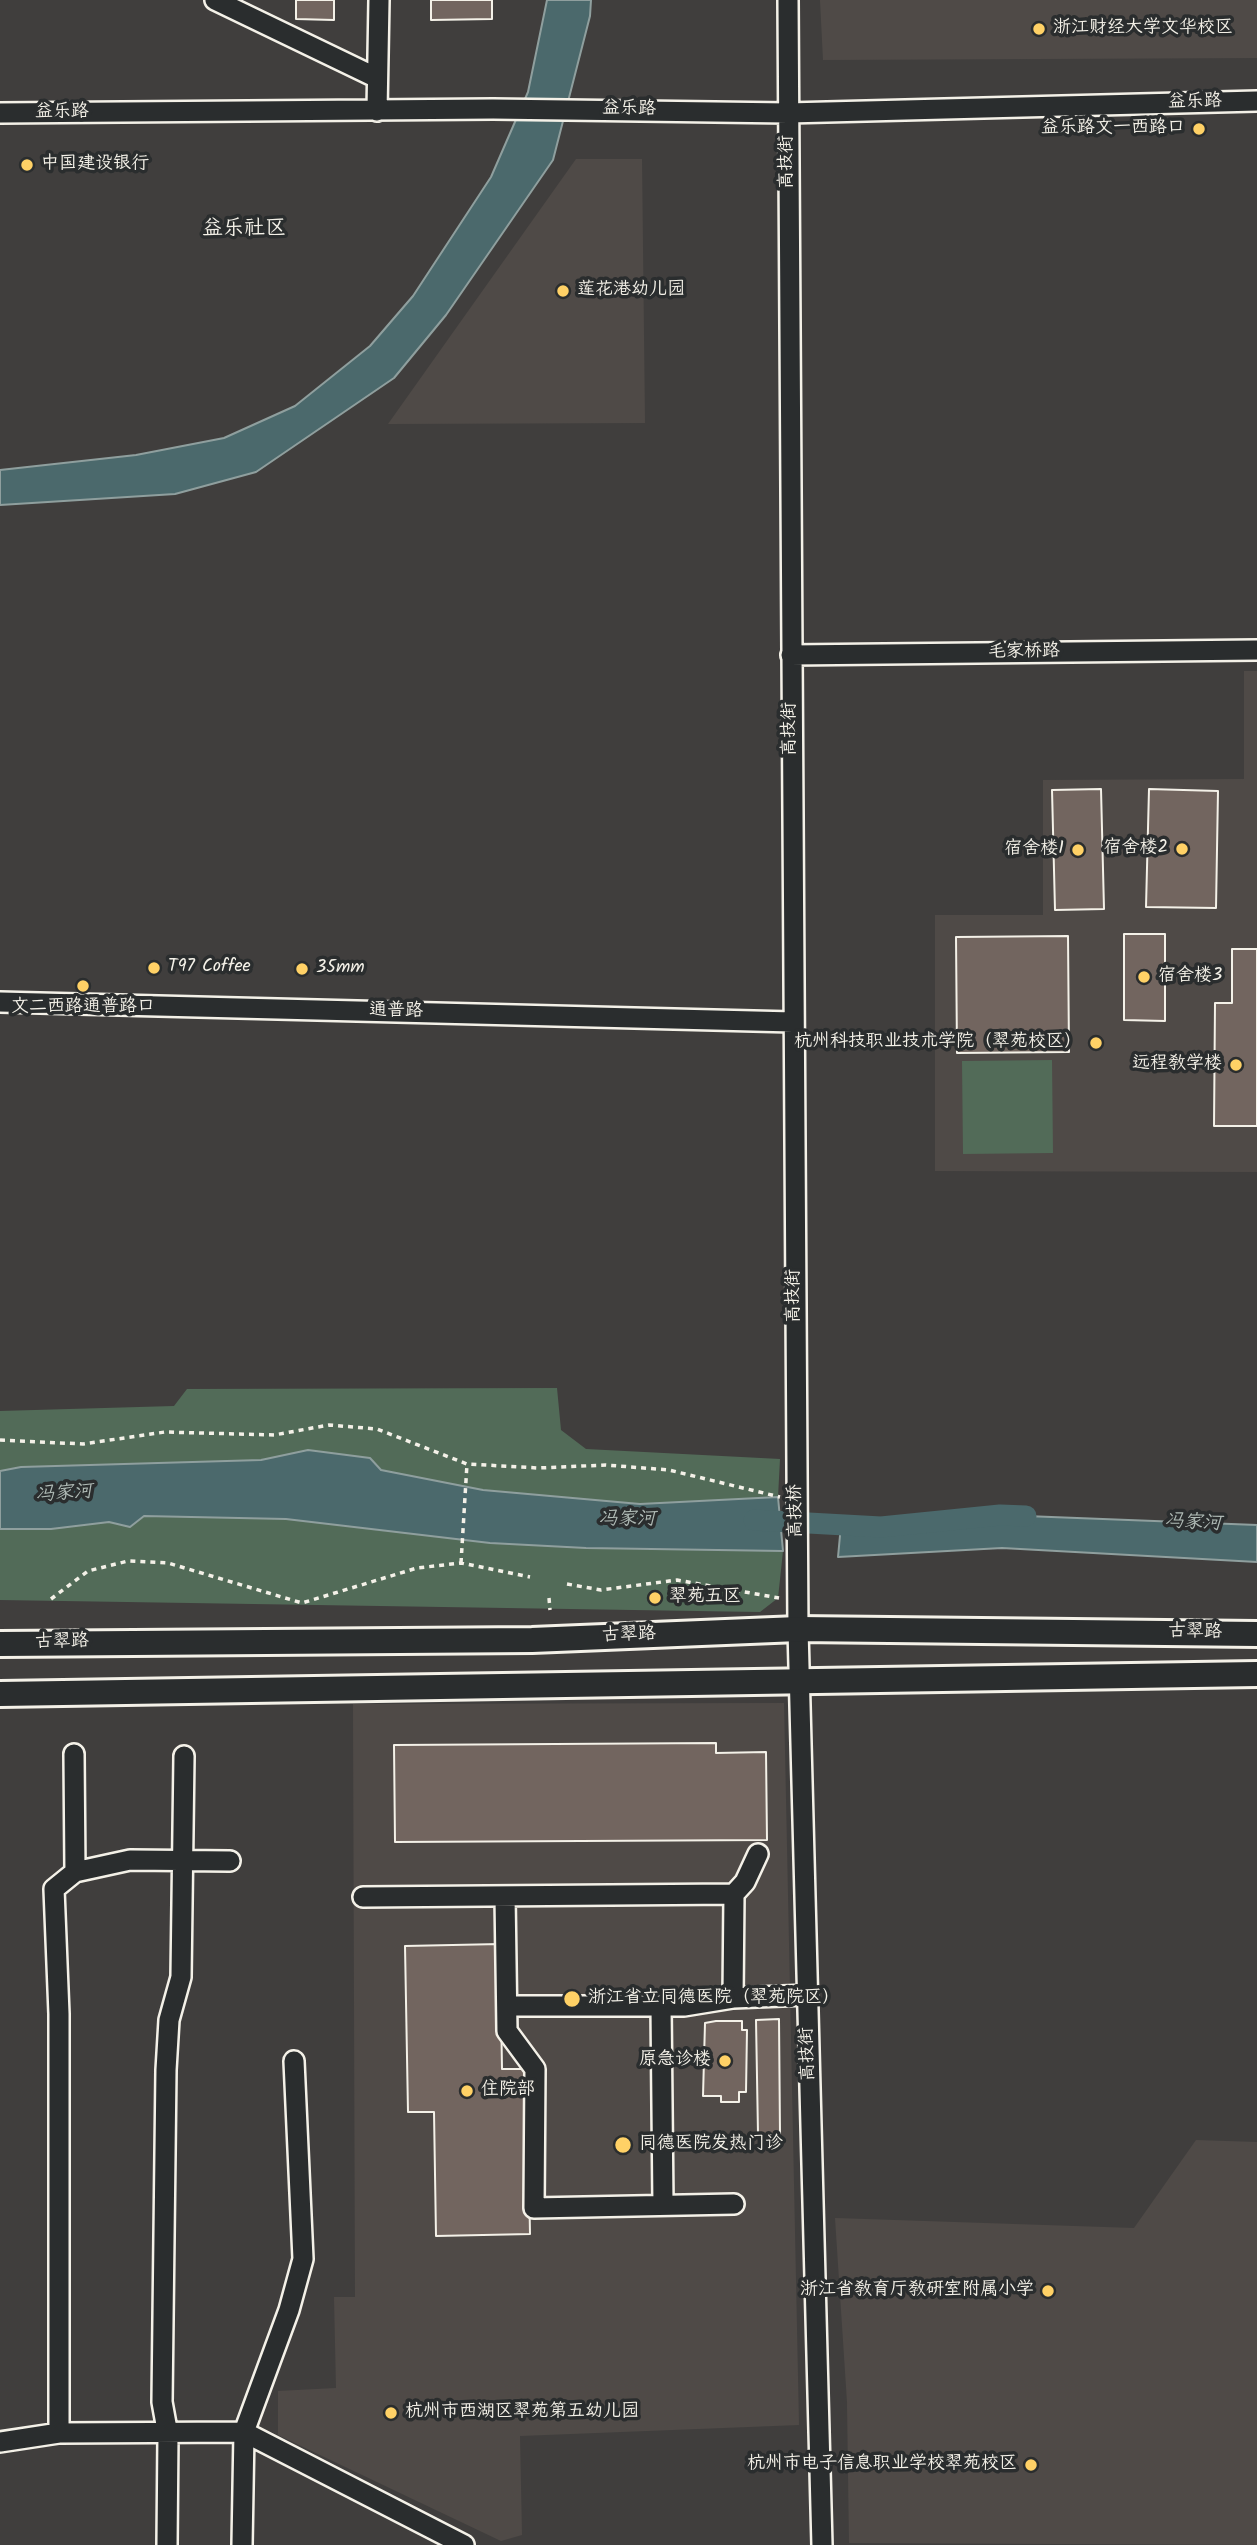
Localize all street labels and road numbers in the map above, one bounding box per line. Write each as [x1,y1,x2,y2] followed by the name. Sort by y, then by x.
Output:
[1168,92,1222,114] street label: 益乐路
[602,99,656,121] street label: 益乐路
[35,102,89,124] street label: 益乐路
[777,135,799,189] street label: 高技街
[988,642,1060,664] street label: 毛家桥路
[780,702,802,756] street label: 高技街
[369,1001,423,1023] street label: 通普路
[784,1269,806,1323] street label: 高技街
[786,1484,808,1538] street label: 高技桥
[1168,1622,1222,1644] street label: 古翠路
[602,1624,656,1648] street label: 古翠路
[35,1632,89,1654] street label: 古翠路
[797,2027,821,2081] street label: 高技街

